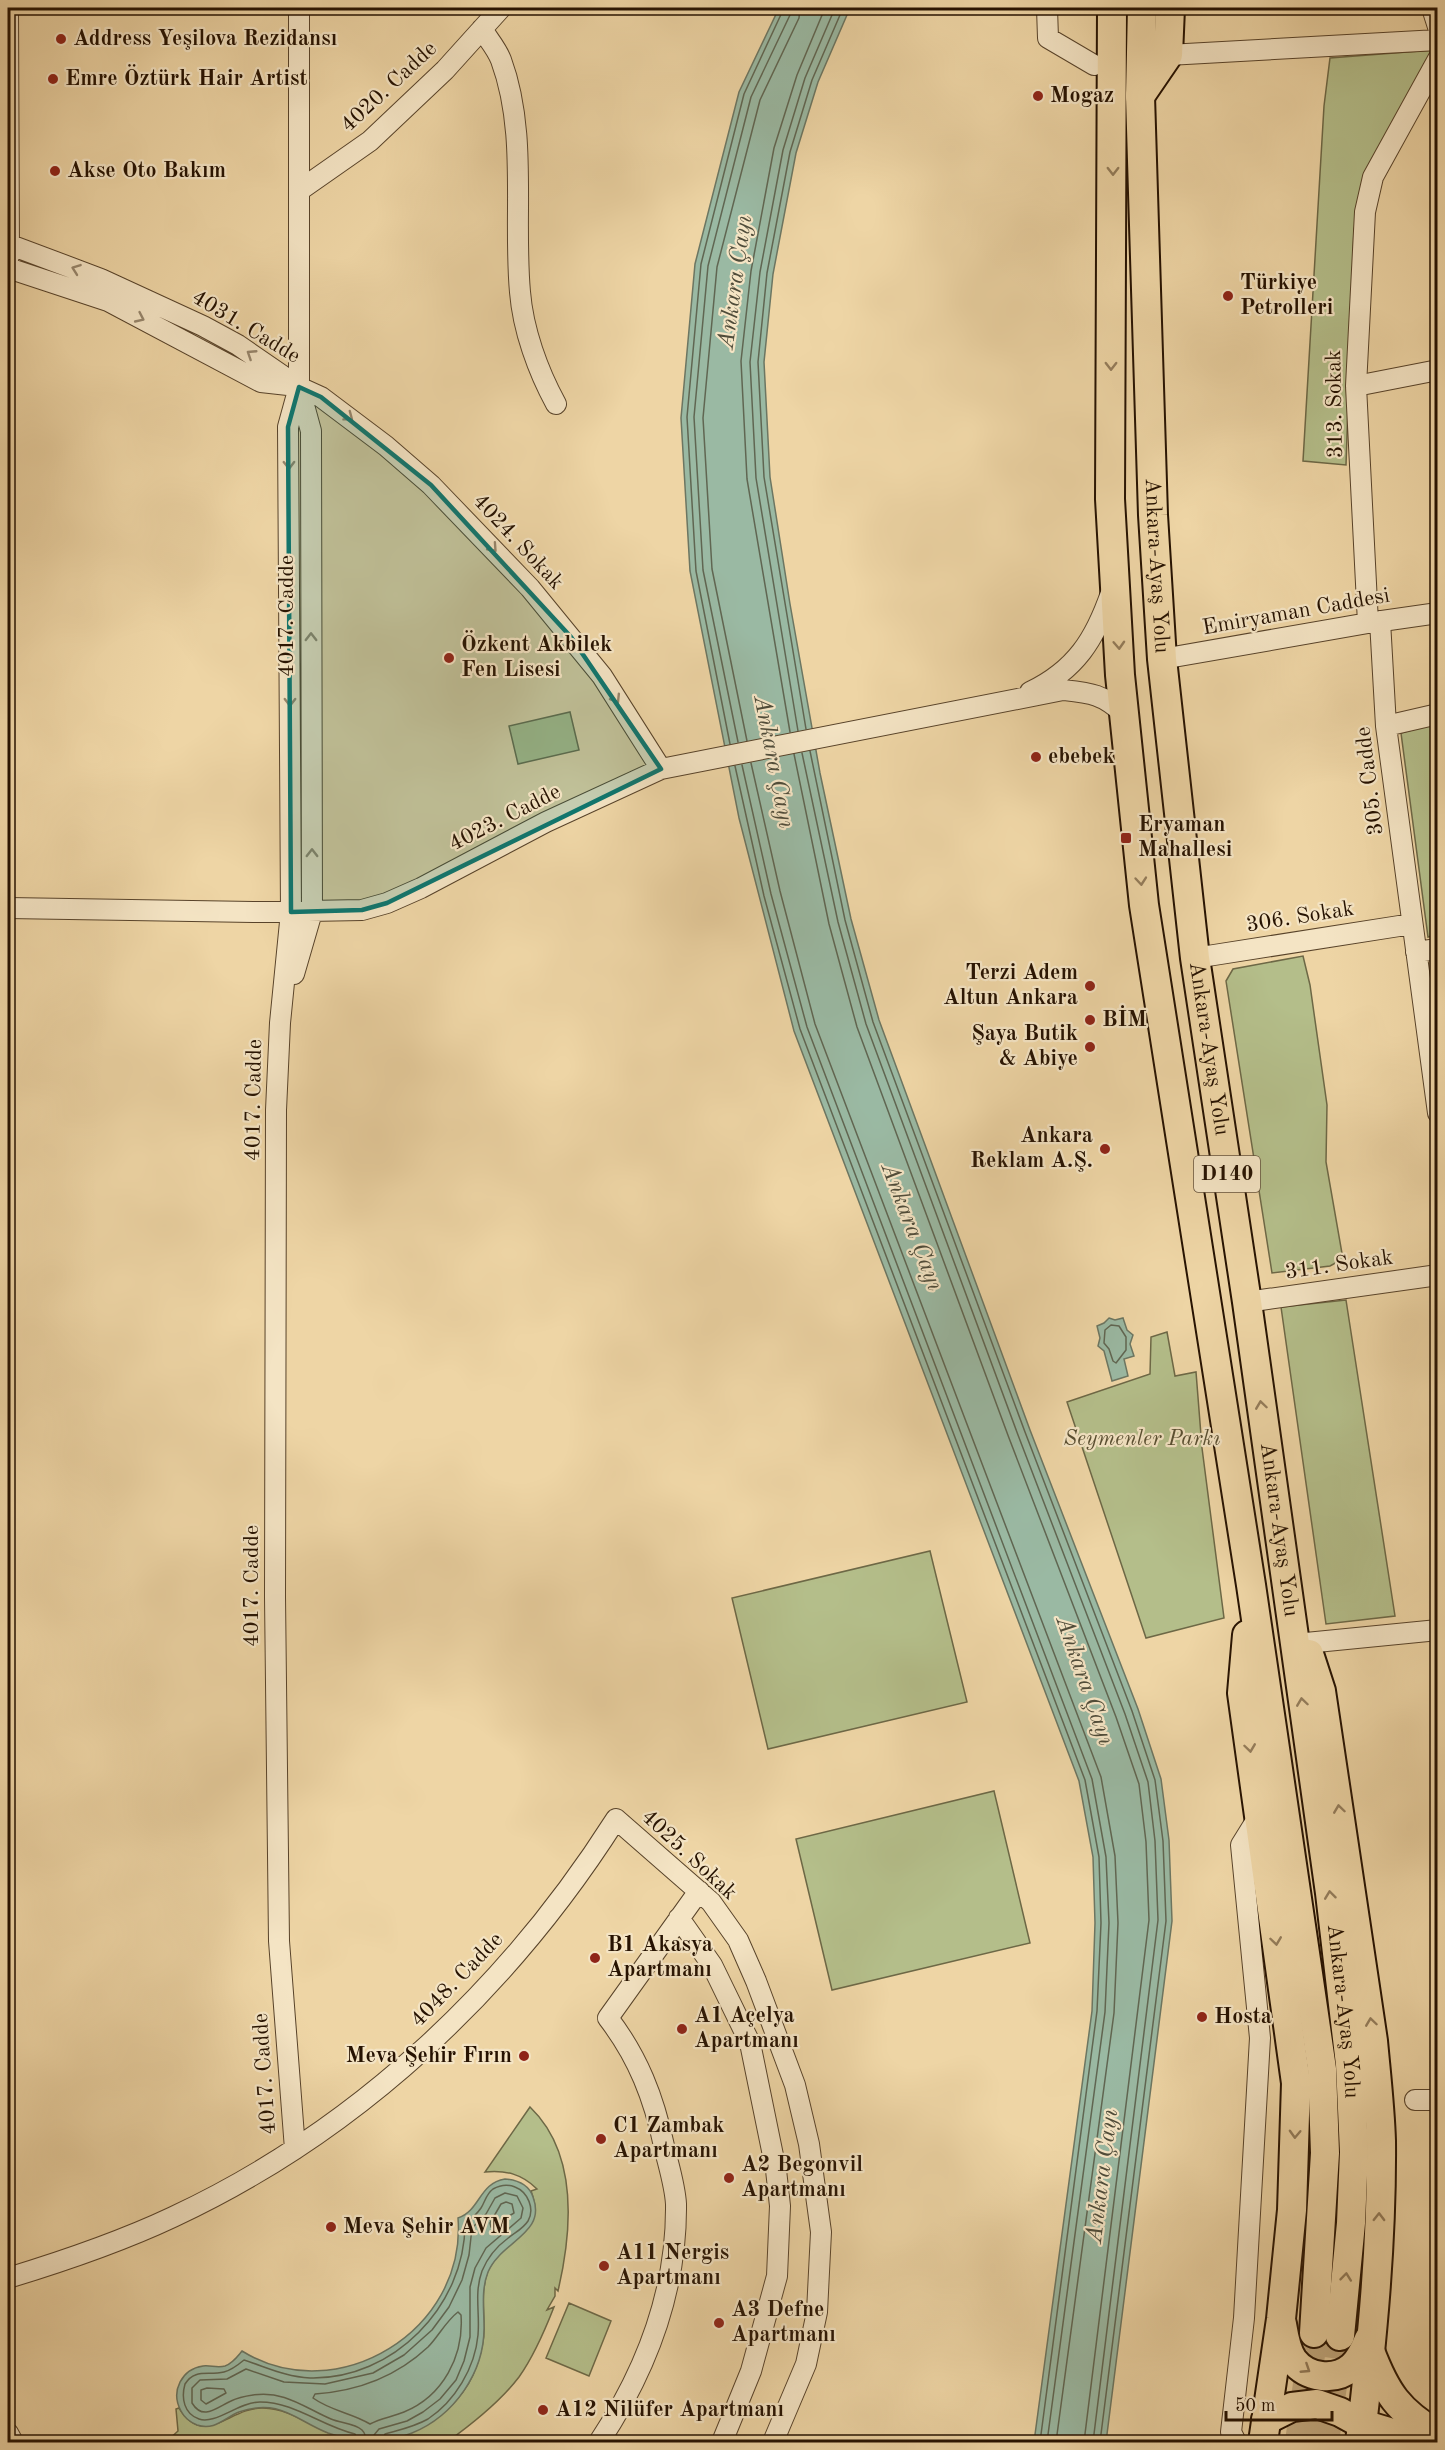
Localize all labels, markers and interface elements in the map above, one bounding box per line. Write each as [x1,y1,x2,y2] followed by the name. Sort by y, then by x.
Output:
[73,28,337,50] place label: Address Yeşilova Rezidansı
[54,32,68,46] marker: Address Yeşilova Rezidansı
[337,37,441,137] street label: 4020. Cadde
[65,64,307,90] place label: Emre Öztürk Hair Artist
[46,72,60,86] marker: Emre Öztürk Hair Artist
[1050,85,1114,107] place label: Mogaz
[1031,89,1045,103] marker: Mogaz
[67,160,226,182] place label: Akse Oto Bakım
[48,164,62,178] marker: Akse Oto Bakım
[1107,166,1119,175] one-way arrow
[714,213,757,352] water label: Ankara Çayı
[71,264,82,276] one-way arrow
[1240,272,1333,319] place label: Türkiye Petrolleri
[188,286,304,368] street label: 4031. Cadde
[1221,289,1235,303] marker: Türkiye Petrolleri
[134,310,145,322] one-way arrow
[247,349,257,361] one-way arrow
[1323,349,1347,459] street label: 313. Sokak
[1105,361,1117,370] one-way arrow
[342,410,353,421] one-way arrow
[282,460,295,469] one-way arrow
[1141,478,1173,654] street label: Ankara-Ayaş Yolu
[468,490,568,594] street label: 4024. Sokak
[486,541,497,552] one-way arrow
[276,555,298,677] street label: 4017. Cadde
[1201,585,1392,639] street label: Emiryaman Caddesi
[461,630,612,681] place label: Özkent Akbilek Fen Lisesi
[305,633,317,642] one-way arrow
[1112,640,1125,649] one-way arrow
[442,651,456,665] marker: Özkent Akbilek Fen Lisesi
[748,691,798,831] water label: Ankara Çayı
[609,692,620,703] one-way arrow
[284,697,296,706] one-way arrow
[1352,725,1388,837] street label: 305. Cadde
[1048,746,1115,768] place label: ebebek
[1029,750,1043,764] marker: ebebek
[446,780,564,856] street label: 4023. Cadde
[1138,814,1232,861] place label: Eryaman Mahallesi
[1119,831,1133,845] marker: Eryaman Mahallesi
[306,849,318,858] one-way arrow
[1134,876,1147,885] one-way arrow
[1244,898,1356,936] street label: 306. Sokak
[1185,960,1233,1137] street label: Ankara-Ayaş Yolu
[943,962,1078,1009] place label: Terzi Adem Altun Ankara
[1083,979,1097,993] marker: Terzi Adem Altun Ankara
[1102,1005,1147,1031] place label: BİM
[1083,1013,1097,1027] marker: BİM
[971,1023,1078,1070] place label: Şaya Butik & Abiye
[242,1039,266,1161] street label: 4017. Cadde
[1083,1040,1097,1054] marker: Şaya Butik & Abiye
[970,1125,1093,1172] place label: Ankara Reklam A.Ş.
[1098,1142,1112,1156] marker: Ankara Reklam A.Ş.
[1194,1156,1260,1192] road number: D140
[875,1158,946,1294] water label: Ankara Çayı
[1284,1247,1394,1283] street label: 311. Sokak
[1255,1400,1267,1409] one-way arrow
[1063,1428,1221,1450] park label: Seymenler Parkı
[1256,1441,1302,1618] street label: Ankara-Ayaş Yolu
[241,1525,263,1647] street label: 4017. Cadde
[1050,1611,1117,1749] water label: Ankara Çayı
[1297,1697,1309,1706] one-way arrow
[1243,1743,1255,1752] one-way arrow
[1333,1804,1345,1813] one-way arrow
[637,1805,741,1905] street label: 4025. Sokak
[1324,1890,1336,1900] one-way arrow
[1323,1923,1363,2099] street label: Ankara-Ayaş Yolu
[407,1928,507,2032] street label: 4048. Cadde
[607,1934,713,1981] place label: B1 Akasya Apartmanı
[1270,1936,1282,1945] one-way arrow
[588,1951,602,1965] marker: B1 Akasya Apartmanı
[694,2005,799,2052] place label: A1 Açelya Apartmanı
[1214,2006,1272,2028] place label: Hosta
[1195,2010,1209,2024] marker: Hosta
[250,2012,280,2136] street label: 4017. Cadde
[1365,2018,1377,2027] one-way arrow
[675,2022,689,2036] marker: A1 Açelya Apartmanı
[346,2045,512,2067] place label: Meva Şehir Fırın
[517,2049,531,2063] marker: Meva Şehir Fırın
[1083,2108,1123,2246] water label: Ankara Çayı
[613,2115,725,2162] place label: C1 Zambak Apartmanı
[1288,2130,1301,2139] one-way arrow
[594,2132,608,2146] marker: C1 Zambak Apartmanı
[741,2154,863,2201] place label: A2 Begonvil Apartmanı
[722,2171,736,2185] marker: A2 Begonvil Apartmanı
[1373,2212,1386,2221] one-way arrow
[343,2216,510,2238] place label: Meva Şehir AVM
[324,2220,338,2234] marker: Meva Şehir AVM
[616,2242,729,2289] place label: A11 Nergis Apartmanı
[597,2259,611,2273] marker: A11 Nergis Apartmanı
[1339,2273,1352,2282] one-way arrow
[731,2299,836,2346] place label: A3 Defne Apartmanı
[712,2316,726,2330] marker: A3 Defne Apartmanı
[1299,2362,1310,2373] one-way arrow
[1226,2384,1332,2422] scale bar
[1235,2397,1275,2415] text: 50 m
[555,2399,784,2421] place label: A12 Nilüfer Apartmanı
[536,2403,550,2417] marker: A12 Nilüfer Apartmanı

